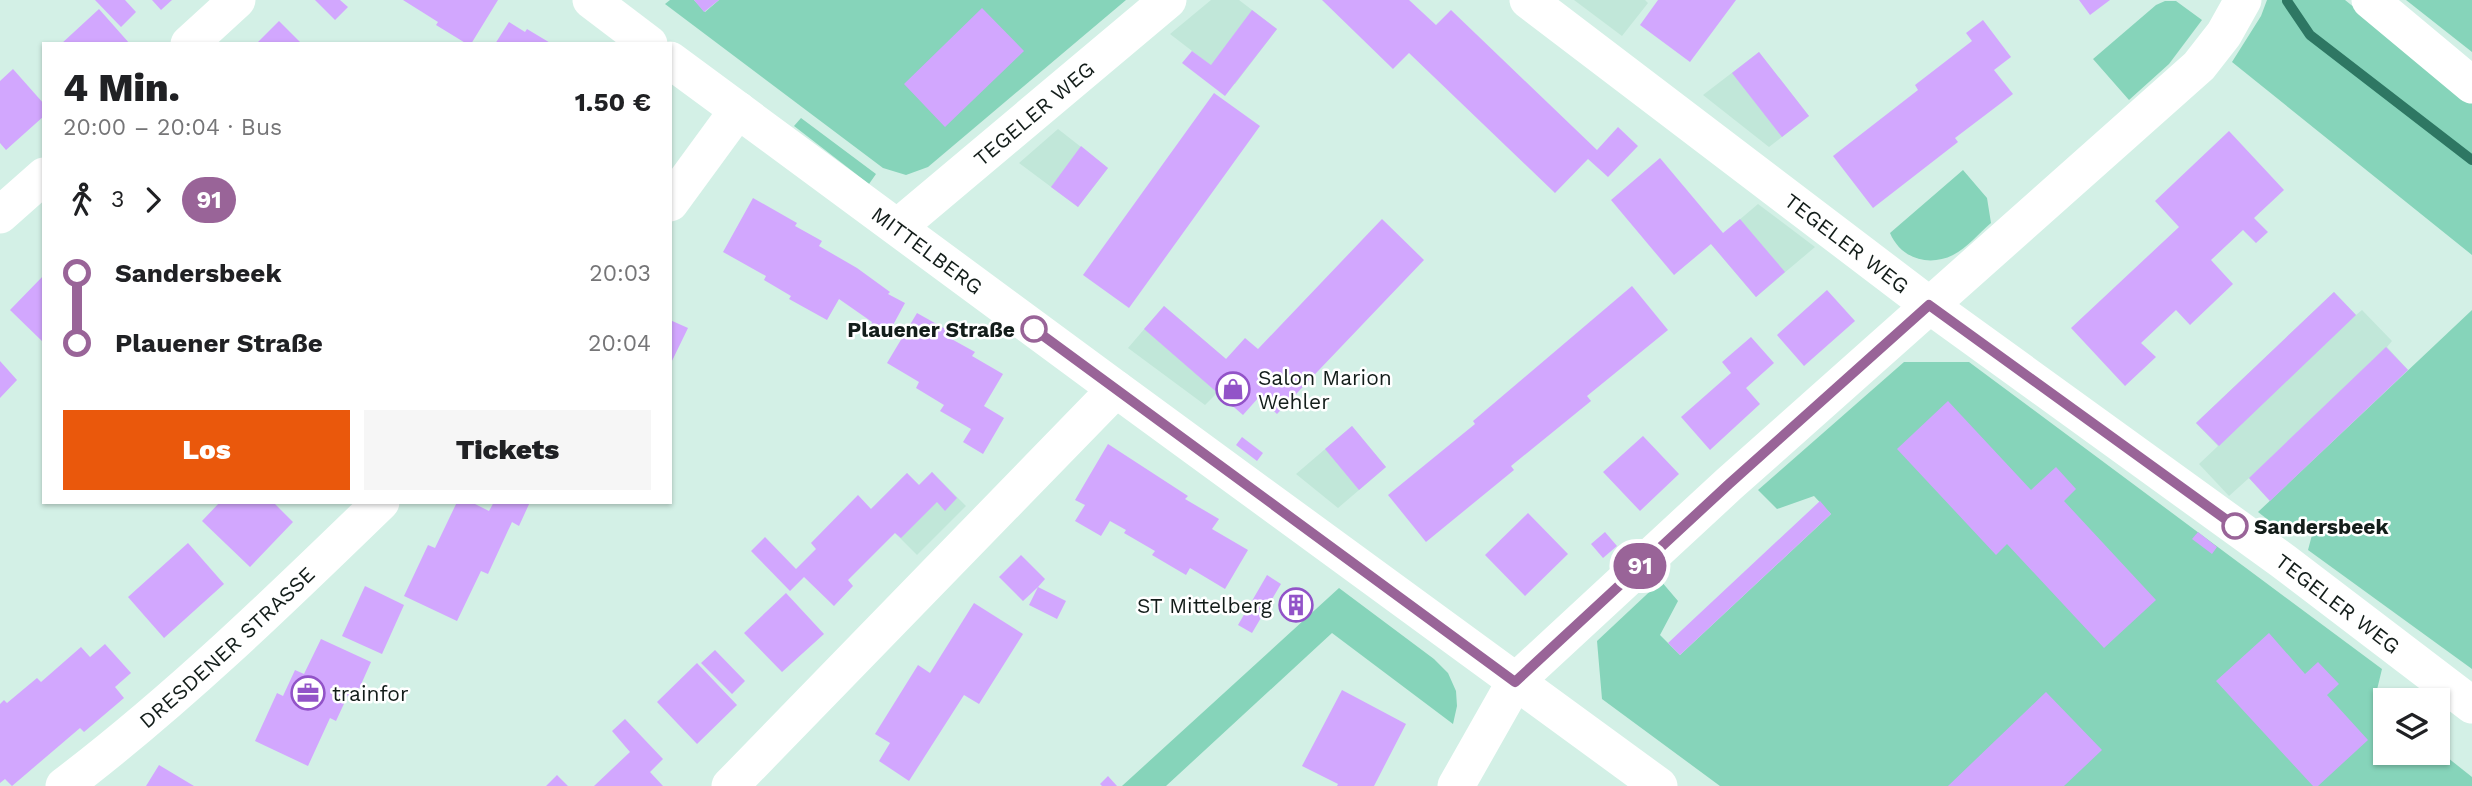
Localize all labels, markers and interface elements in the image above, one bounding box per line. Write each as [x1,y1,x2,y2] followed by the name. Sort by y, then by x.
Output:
[968,55,1099,171] street label: TEGELER WEG
[63,66,180,110] text: 4 Min.
[575,87,651,117] text: 1.50 €
[63,114,282,141] text: 20:00 – 20:04 · Bus
[63,181,101,219] icon: walk
[134,181,172,219] icon: forward
[111,186,124,213] text: 3
[196,186,222,214] text: 91
[1780,188,1914,298] street label: TEGELER WEG
[867,201,988,299] street label: MITTELBERG
[115,258,282,288] text: Sandersbeek
[589,260,651,287] text: 20:03
[1021,316,1047,342] marker: Plauener Straße
[847,317,1015,342] place label: Plauener Straße
[115,328,323,358] text: Plauener Straße
[588,330,651,357] text: 20:04
[1258,365,1392,414] place label: Salon Marion Wehler
[1214,370,1252,408] shop icon: Salon Marion Wehler
[63,410,350,490] button: Los
[364,410,651,490] button: Tickets
[2222,513,2248,539] marker: Sandersbeek
[2254,514,2389,539] place label: Sandersbeek
[1608,543,1672,589] line badge: 91
[2271,548,2405,658] street label: TEGELER WEG
[1627,552,1653,580] text: 91
[134,561,319,733] street label: DRESDENER STRASSE
[1277,586,1315,624] building icon: ST Mittelberg
[1137,593,1273,618] place label: ST Mittelberg
[289,674,327,712] office icon: trainfor
[332,681,409,706] place label: trainfor
[2373,688,2450,765] map controls
[2373,688,2450,765] button: layers

